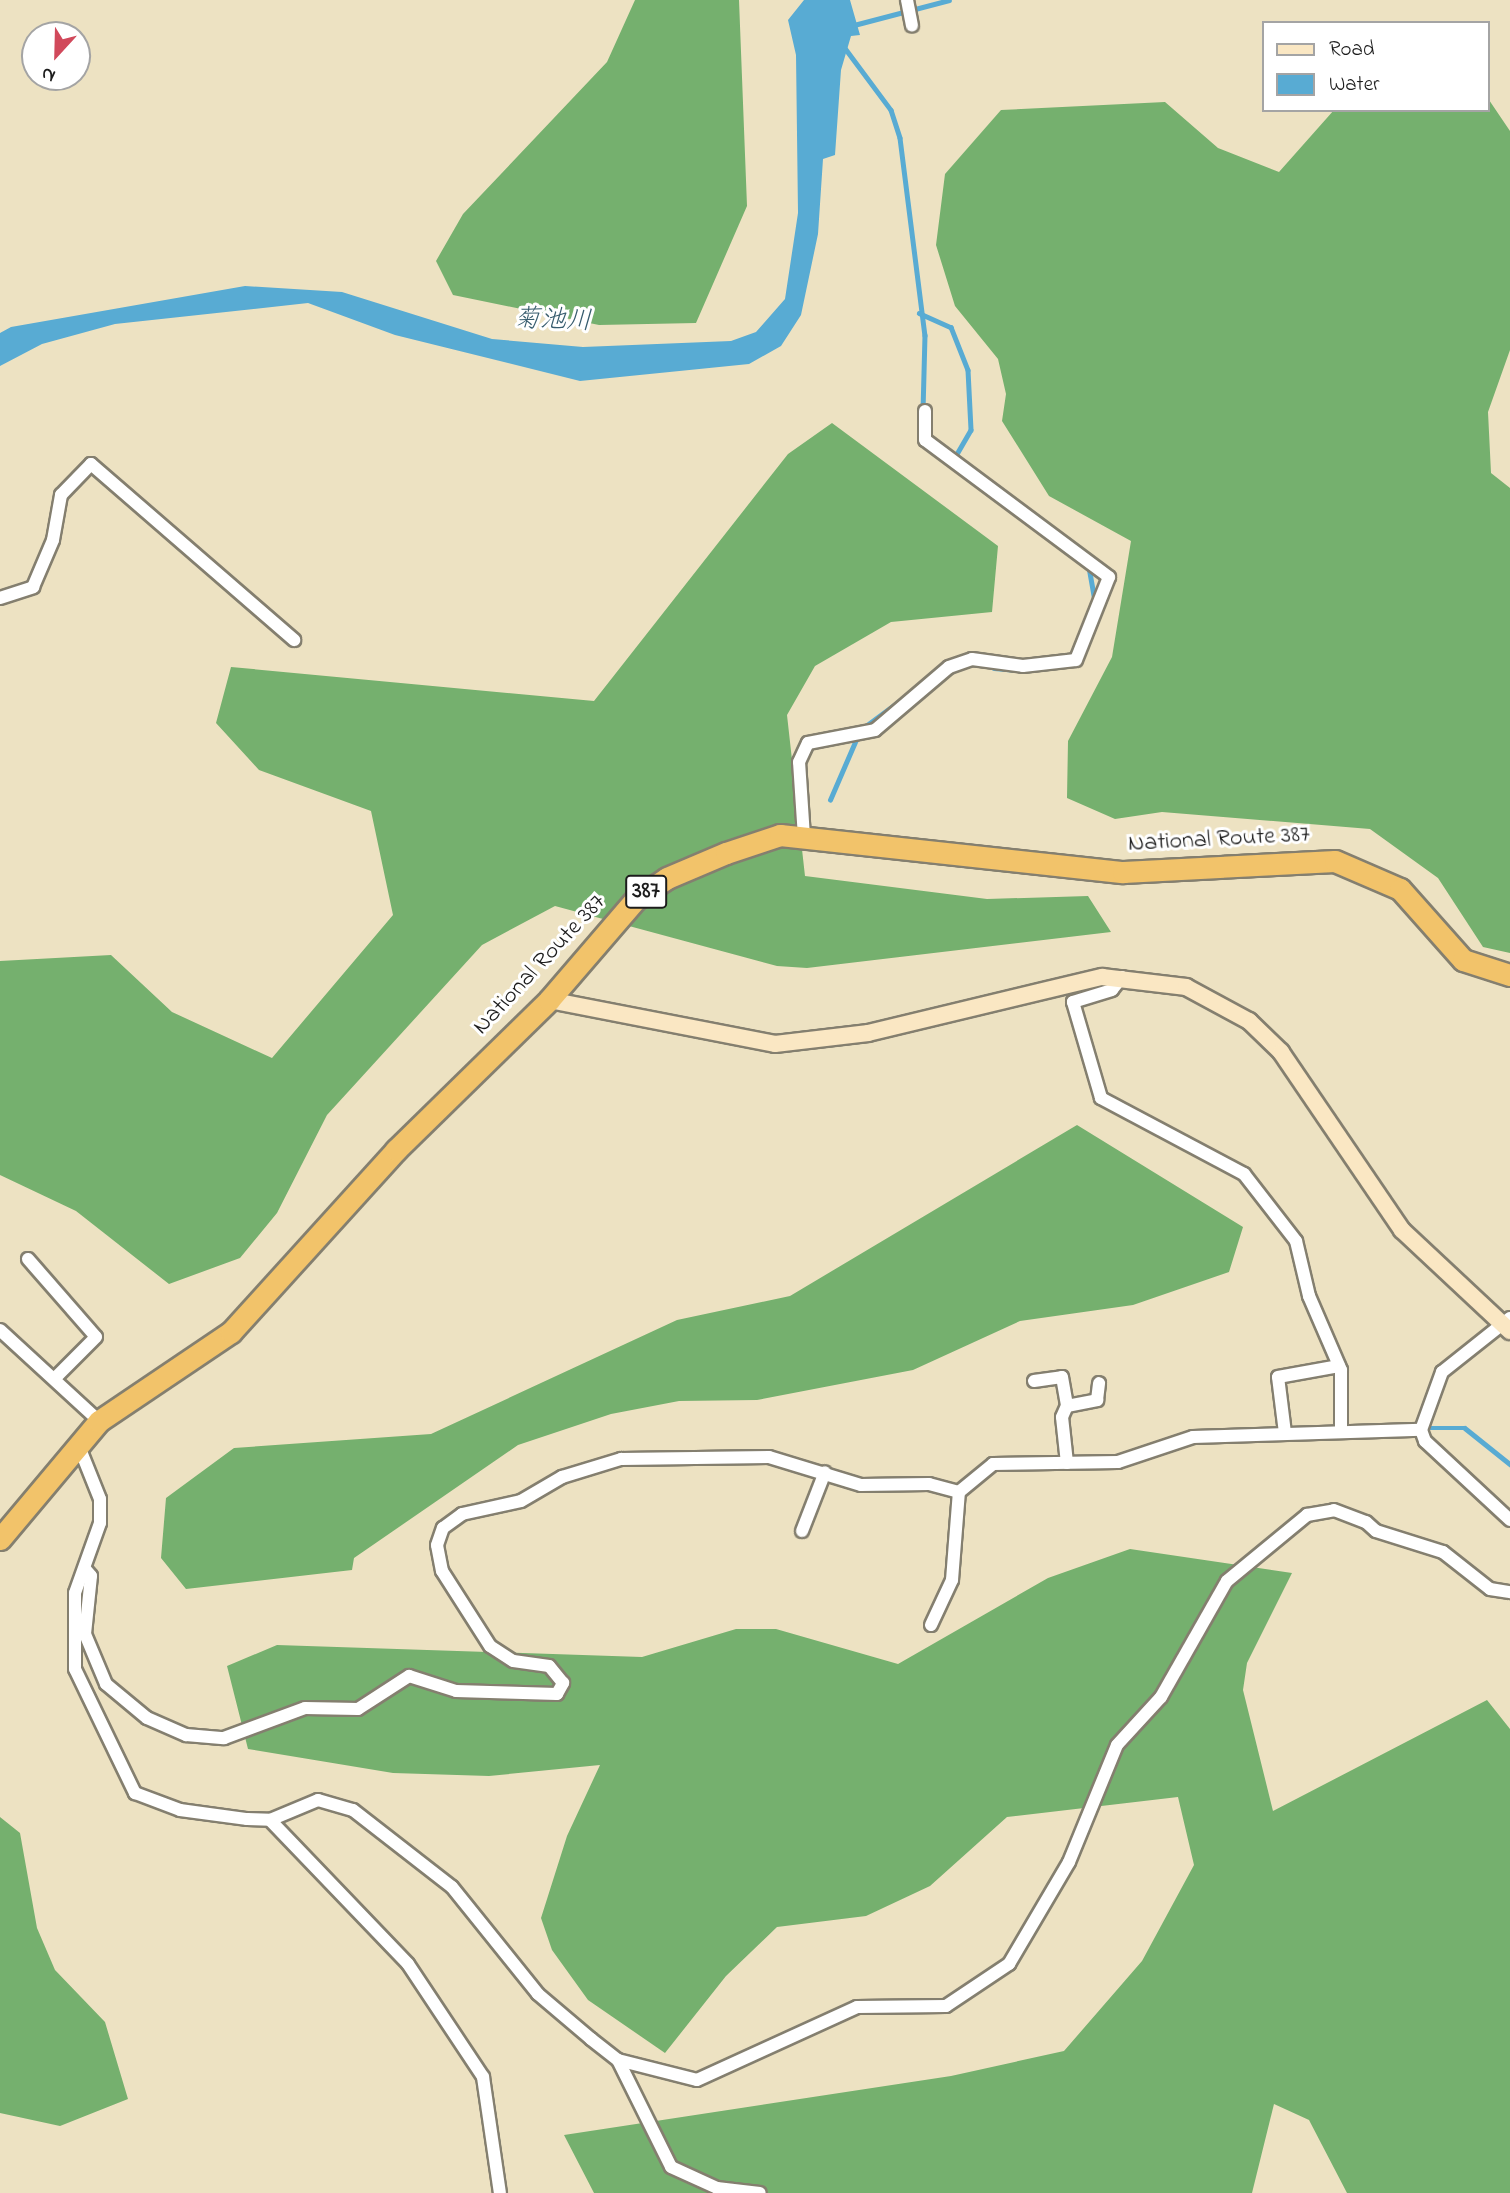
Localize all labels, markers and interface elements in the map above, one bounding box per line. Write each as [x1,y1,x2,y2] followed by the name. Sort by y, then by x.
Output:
[21,21,91,91] north arrow
[1262,21,1489,112] legend
[1329,35,1375,65] text: Road
[38,59,60,89] text: N
[1329,70,1380,100] text: Water
[513,305,593,339] water label: 菊池川
[1127,821,1311,859] street label: National Route 387
[625,872,667,912] road number: 387
[467,889,613,1041] street label: National Route 387

